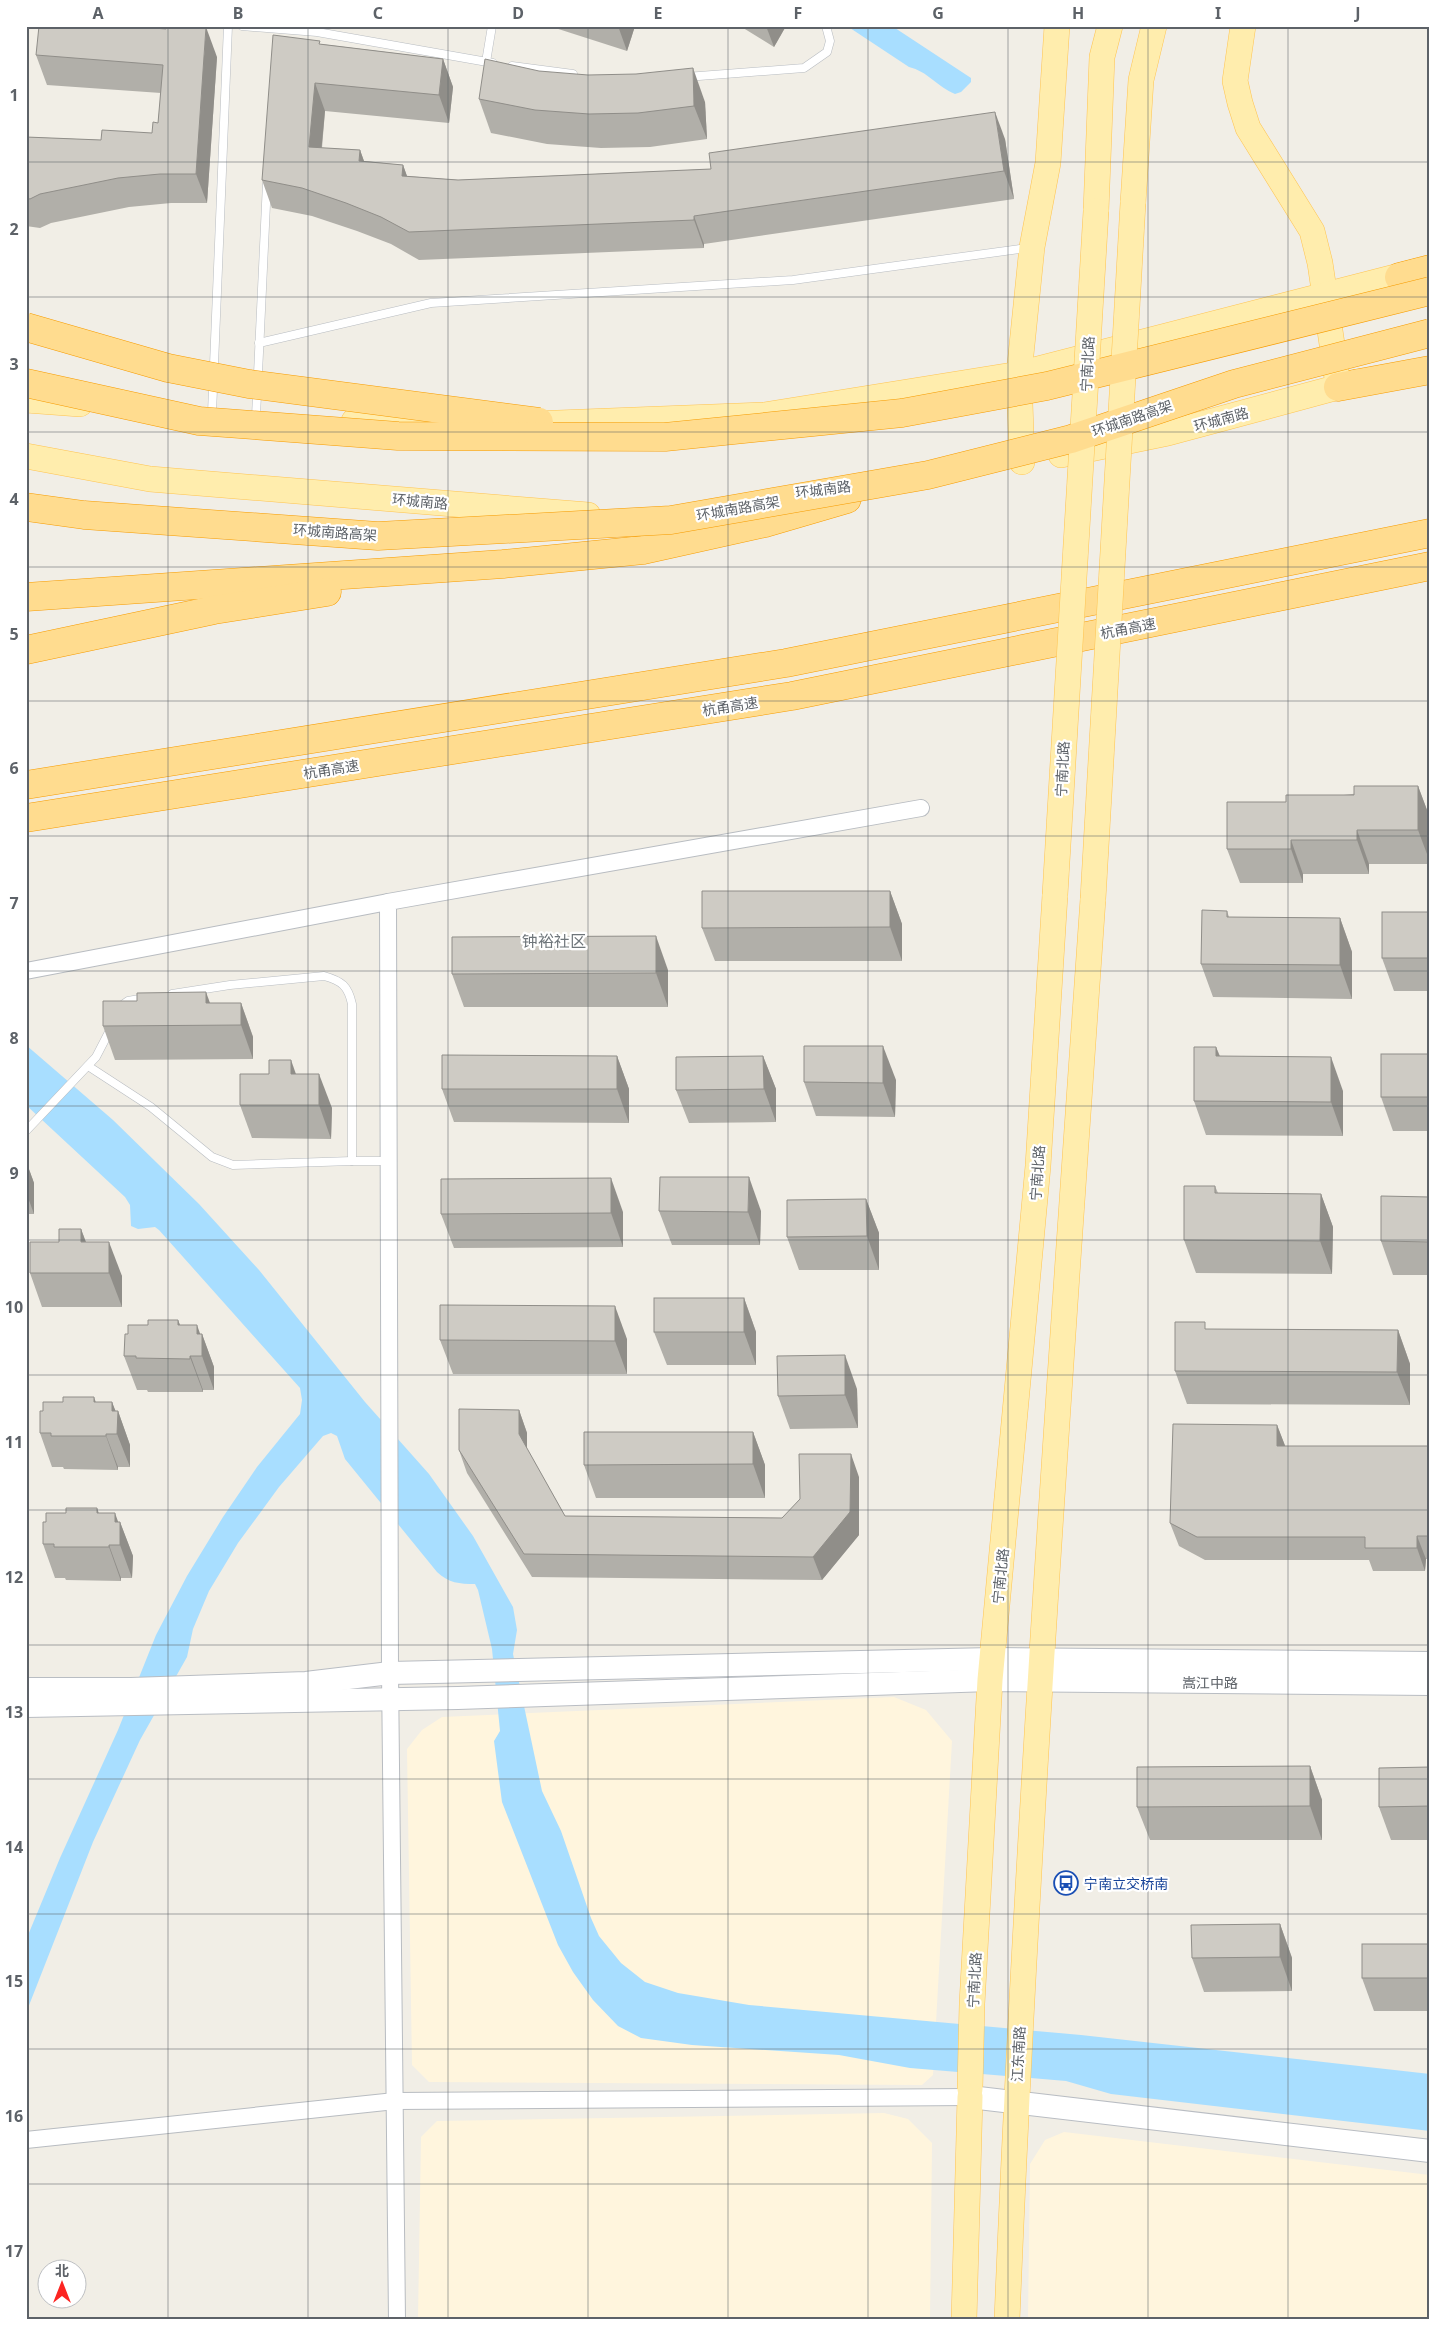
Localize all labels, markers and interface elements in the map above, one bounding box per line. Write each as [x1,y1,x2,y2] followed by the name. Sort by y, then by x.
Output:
[92,2,104,24] text: A
[233,2,243,24] text: B
[373,2,383,24] text: C
[512,2,524,24] text: D
[654,2,663,24] text: E
[794,2,802,24] text: F
[932,2,944,24] text: G
[1072,2,1084,24] text: H
[1215,2,1221,24] text: I
[1353,2,1361,24] text: J
[9,84,19,106] text: 1
[9,218,19,240] text: 2
[1076,336,1098,392] street label: 宁南北路
[9,353,19,375] text: 3
[1089,395,1175,441] street label: 环城南路高架
[1191,403,1251,435] street label: 环城南路
[794,476,852,502] street label: 环城南路
[9,488,19,510] text: 4
[391,489,449,513] street label: 环城南路
[695,491,781,525] street label: 环城南路高架
[292,520,378,544] street label: 环城南路高架
[1099,613,1157,643] street label: 杭甬高速
[9,623,19,645] text: 5
[701,692,759,720] street label: 杭甬高速
[1051,741,1073,797] street label: 宁南北路
[302,755,360,783] street label: 杭甬高速
[9,757,19,779] text: 6
[9,892,19,914] text: 7
[522,930,586,952] district label: 钟裕社区
[9,1027,19,1049] text: 8
[1026,1144,1048,1202] street label: 宁南北路
[9,1162,19,1184] text: 9
[5,1296,23,1318] text: 10
[5,1431,23,1453] text: 11
[988,1547,1012,1605] street label: 宁南北路
[5,1566,23,1588] text: 12
[1182,1673,1238,1692] street label: 嵩江中路
[5,1701,23,1723] text: 13
[5,1836,23,1858] text: 14
[1053,1870,1079,1896] bus stop icon: 宁南立交桥南
[1084,1874,1168,1893] place label: 宁南立交桥南
[963,1952,985,2008] street label: 宁南北路
[5,1970,23,1992] text: 15
[1007,2026,1029,2082] street label: 江东南路
[5,2105,23,2127] text: 16
[5,2240,23,2262] text: 17
[38,2258,88,2308] north arrow
[55,2261,69,2280] text: 北

